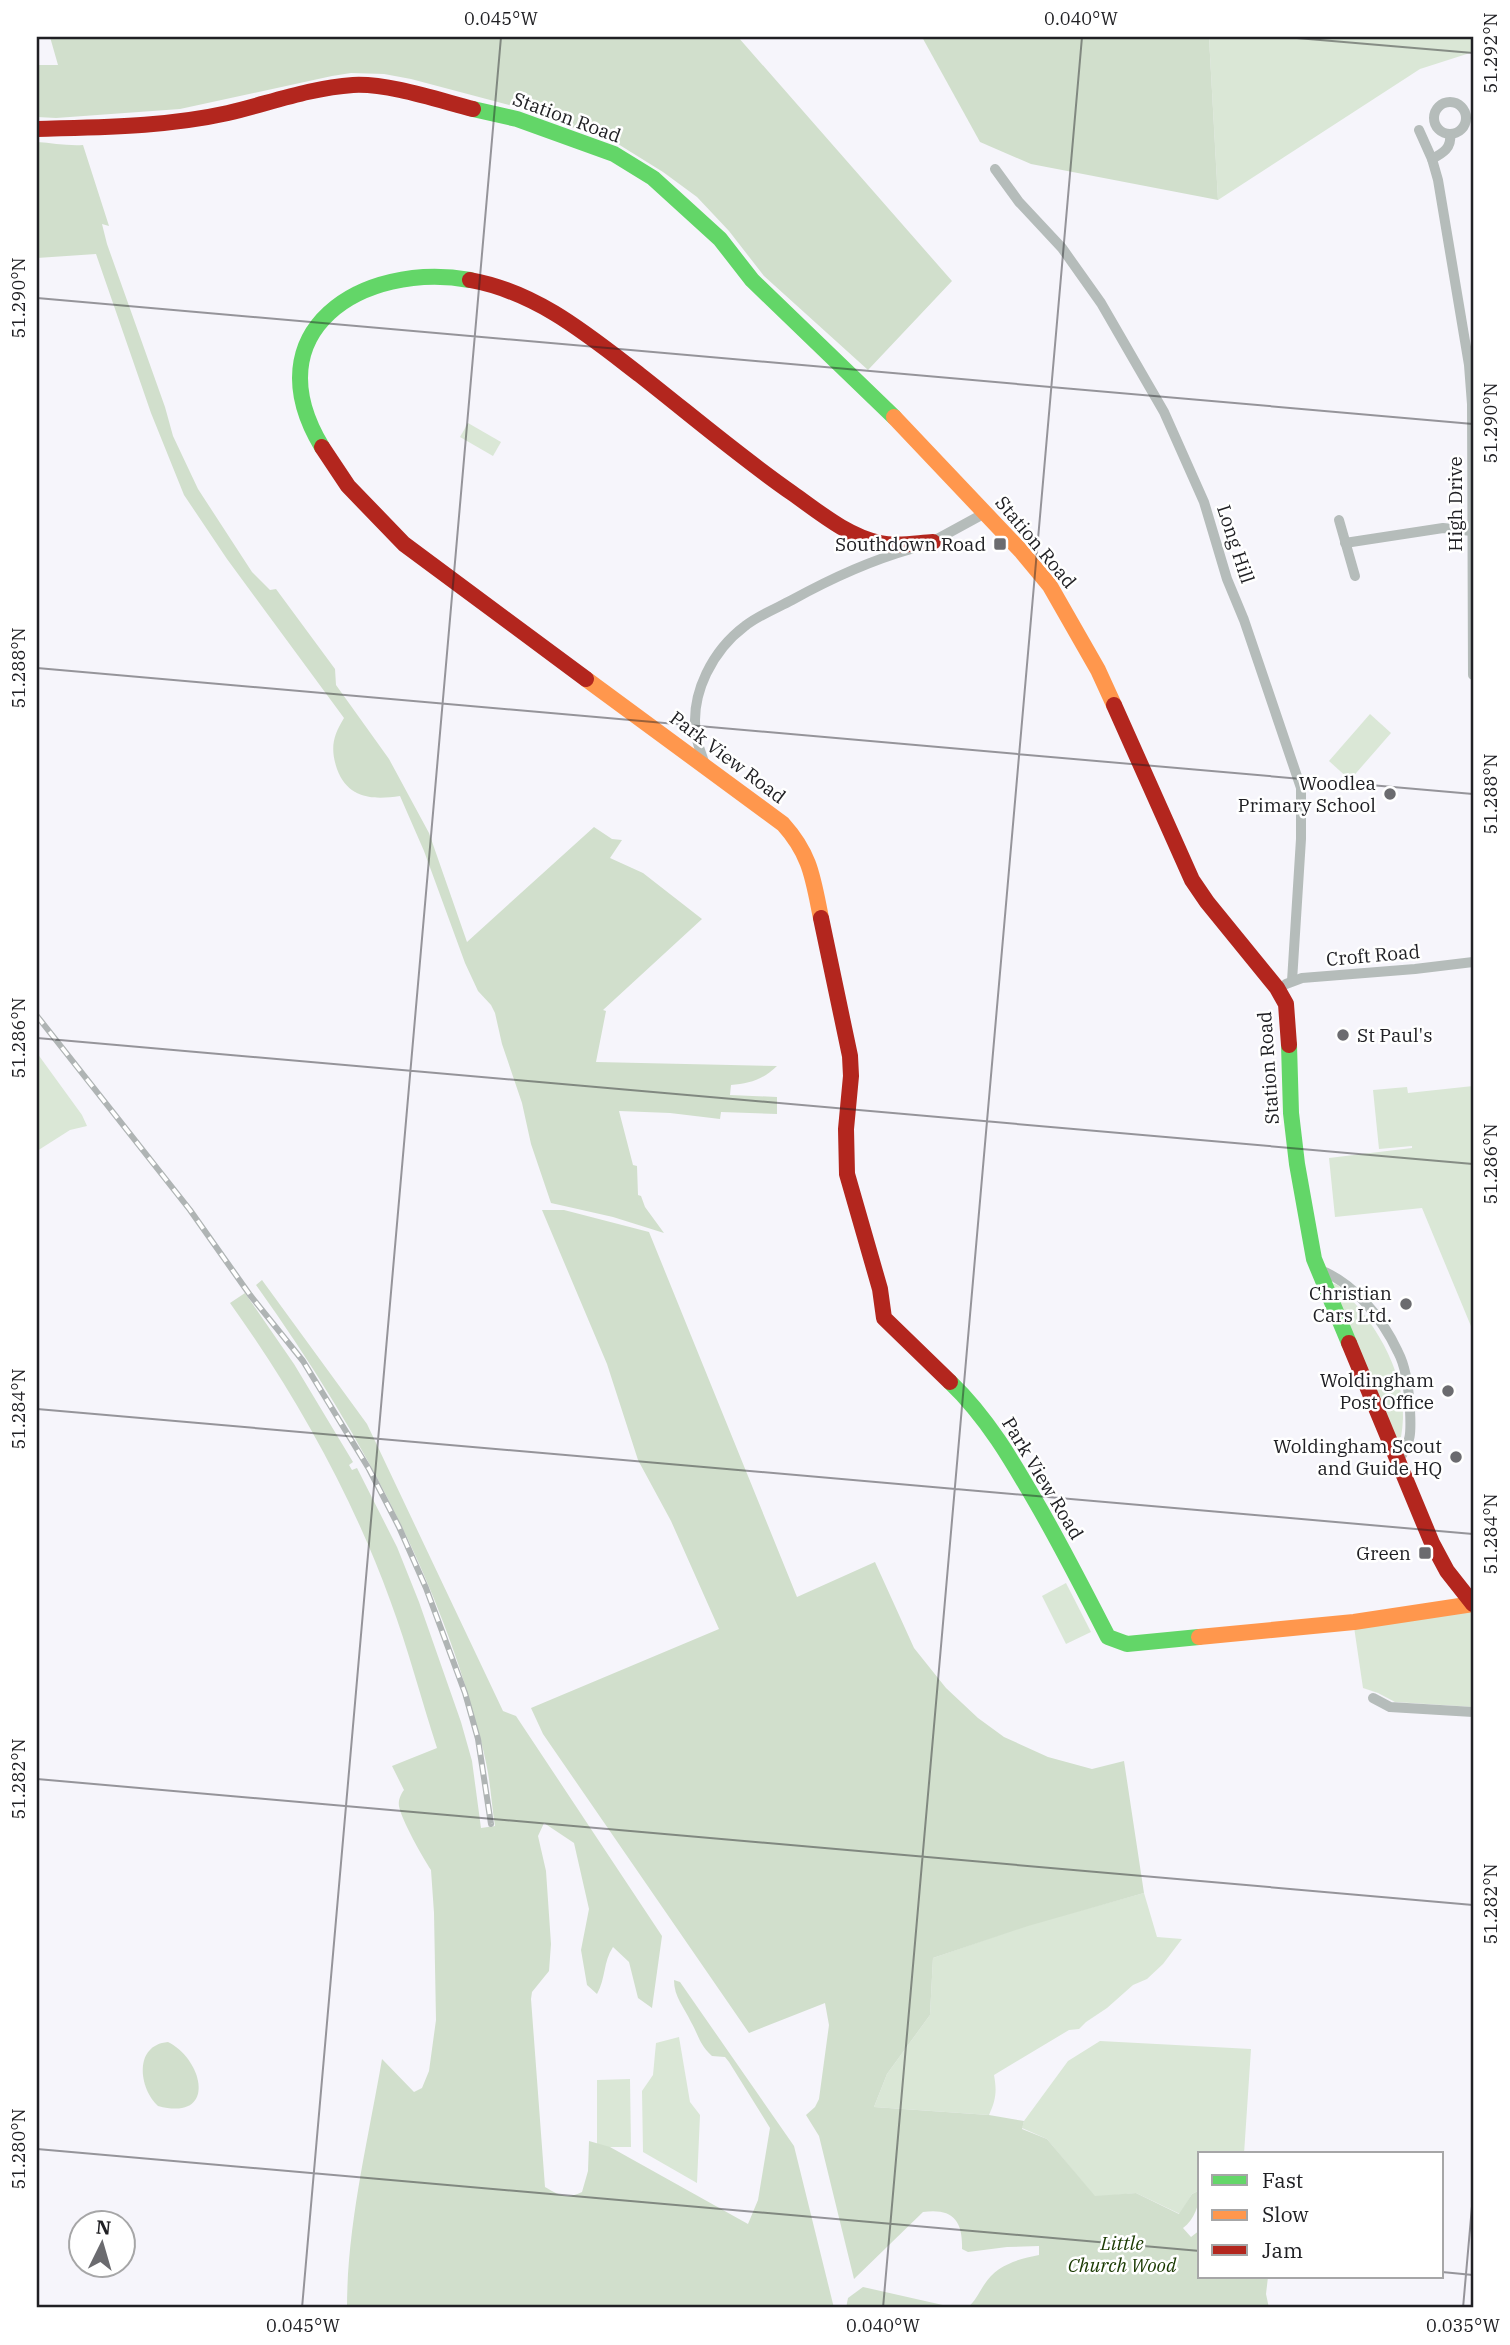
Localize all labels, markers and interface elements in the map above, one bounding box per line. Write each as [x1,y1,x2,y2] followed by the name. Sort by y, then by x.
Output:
[464,7,538,30] text: 0.045°W
[1044,7,1118,30] text: 0.040°W
[1479,12,1502,94] text: 51.292°N
[510,86,624,148] street label: Station Road
[7,257,30,339] text: 51.290°N
[1479,382,1502,464] text: 51.290°N
[1443,456,1467,552] street label: High Drive
[990,491,1082,593] street label: Station Road
[1212,502,1260,587] street label: Long Hill
[835,532,986,556] place label: Southdown Road
[992,536,1008,552] marker: Southdown Road
[7,627,30,709] text: 51.288°N
[665,706,791,808] street label: Park View Road
[1479,753,1502,835] text: 51.288°N
[1238,771,1376,817] place label: Woodlea Primary School
[1382,786,1398,802] marker: Woodlea Primary School
[1325,939,1421,971] street label: Croft Road
[7,997,30,1079] text: 51.286°N
[1252,1011,1284,1125] street label: Station Road
[1357,1023,1432,1047] place label: St Paul's
[1335,1027,1351,1043] marker: St Paul's
[1479,1123,1502,1205] text: 51.286°N
[1309,1281,1392,1327] place label: Christian Cars Ltd.
[1398,1296,1414,1312] marker: Christian Cars Ltd.
[7,1368,30,1450] text: 51.284°N
[1320,1368,1434,1414] place label: Woldingham Post Office
[1440,1383,1456,1399] marker: Woldingham Post Office
[997,1412,1089,1544] street label: Park View Road
[1273,1434,1442,1480] place label: Woldingham Scout and Guide HQ
[1448,1449,1464,1465] marker: Woldingham Scout and Guide HQ
[1479,1493,1502,1575] text: 51.284°N
[1356,1541,1411,1565] place label: Green
[1417,1545,1433,1561] marker: Green
[7,1738,30,1820] text: 51.282°N
[1479,1863,1502,1945] text: 51.282°N
[7,2108,30,2190] text: 51.280°N
[1198,2152,1444,2278] legend
[1262,2166,1303,2194] text: Fast
[1262,2200,1309,2228] text: Slow
[66,2208,136,2278] north arrow
[95,2214,112,2240] text: N
[1068,2231,1177,2277] park label: Little Church Wood
[1262,2236,1303,2264] text: Jam
[266,2314,340,2337] text: 0.045°W
[846,2314,920,2337] text: 0.040°W
[1426,2314,1500,2337] text: 0.035°W

